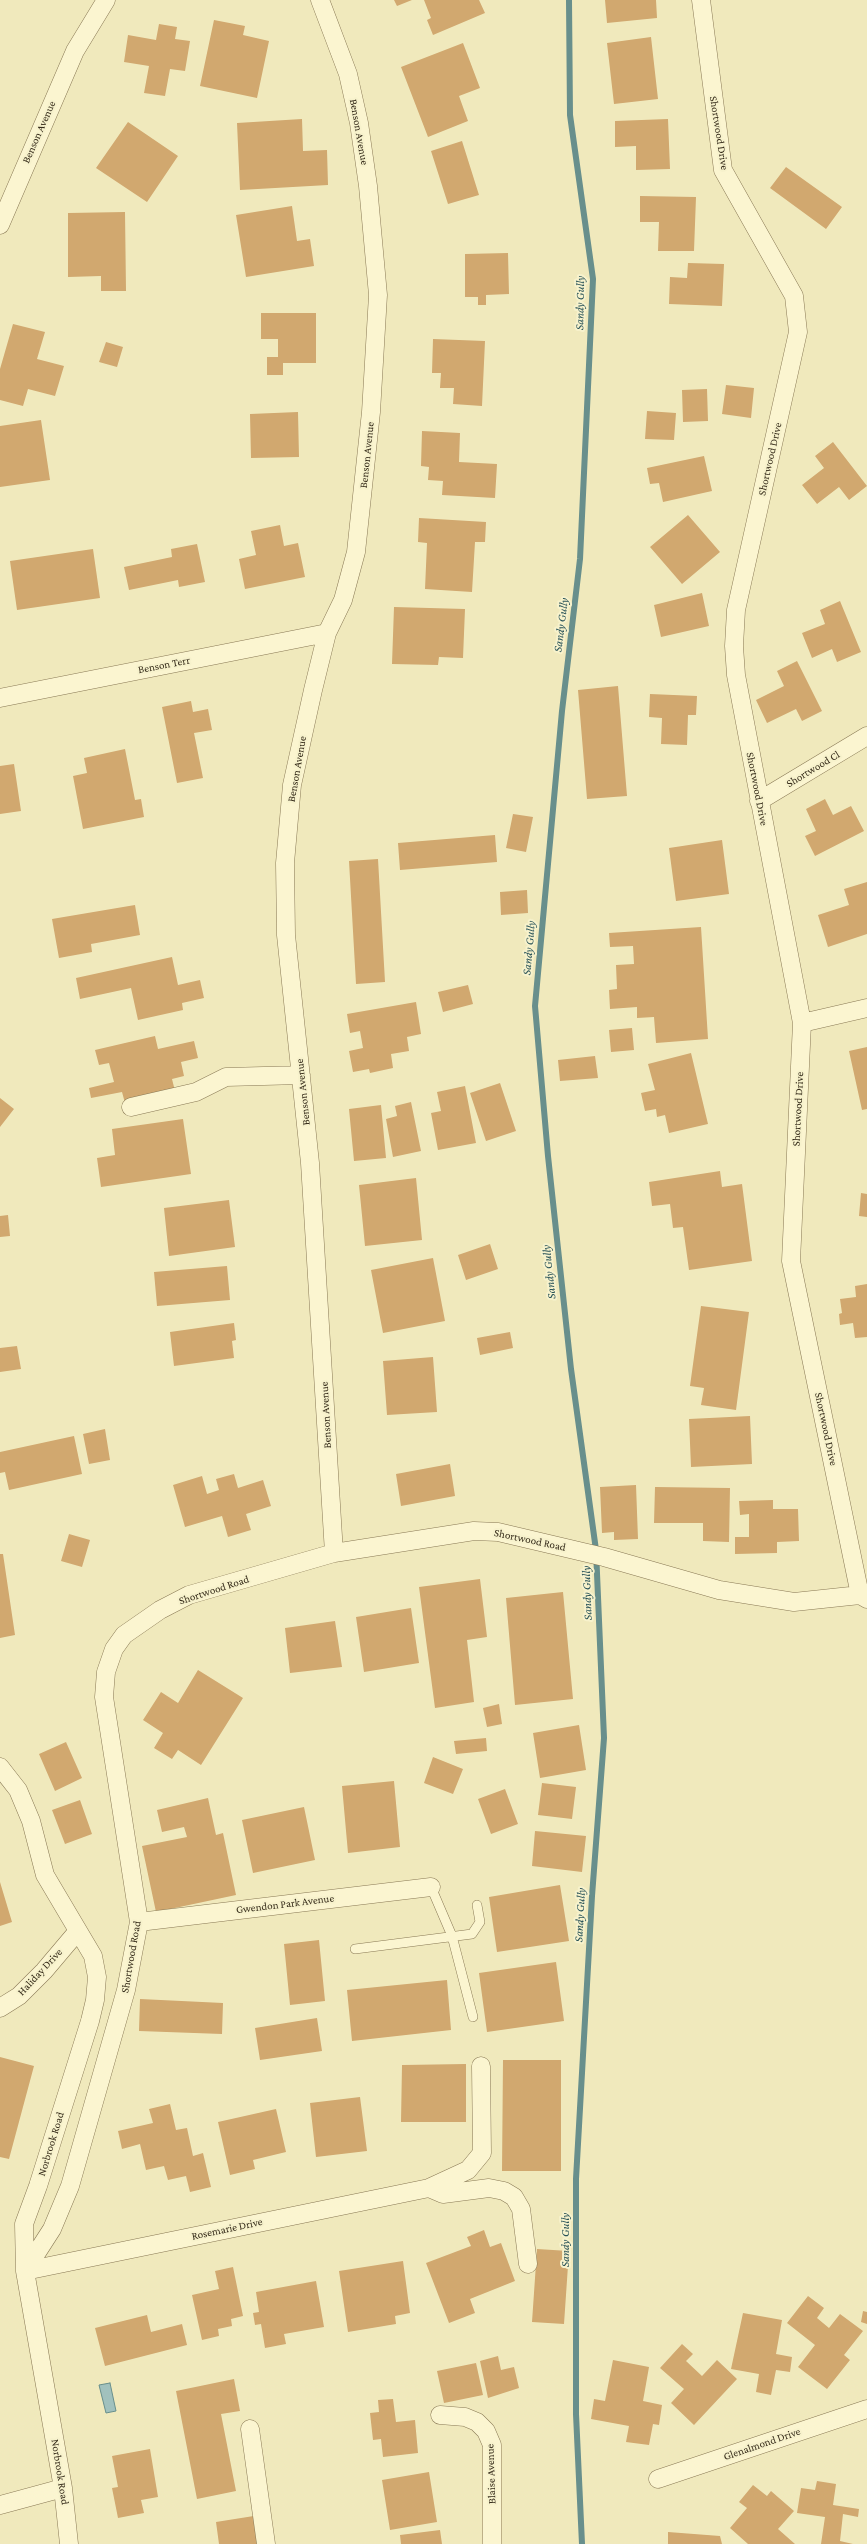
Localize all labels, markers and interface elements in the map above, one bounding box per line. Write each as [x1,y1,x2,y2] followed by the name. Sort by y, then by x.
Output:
[707,95,731,171] street label: Shortwood Drive
[347,98,371,166] street label: Benson Avenue
[19,99,59,165] street label: Benson Avenue
[572,276,588,330] water label: Sandy Gully
[357,421,377,489] street label: Benson Avenue
[755,421,785,497] street label: Shortwood Drive
[551,597,571,653] water label: Sandy Gully
[137,653,191,677] street label: Benson Terr
[285,735,309,803] street label: Benson Avenue
[784,748,842,790] street label: Shortwood Cl
[743,751,771,827] street label: Shortwood Drive
[519,920,539,976] water label: Sandy Gully
[293,1058,313,1126] street label: Benson Avenue
[789,1071,807,1147] street label: Shortwood Drive
[539,1244,559,1300] water label: Sandy Gully
[318,1381,334,1449] street label: Benson Avenue
[812,1391,840,1467] street label: Shortwood Drive
[493,1526,567,1554] street label: Shortwood Road
[579,1565,595,1621] water label: Sandy Gully
[177,1572,251,1608] street label: Shortwood Road
[571,1887,589,1943] water label: Sandy Gully
[235,1891,335,1917] street label: Gwendon Park Avenue
[118,1920,144,1994] street label: Shortwood Road
[15,1946,65,1998] street label: Haliday Drive
[35,2110,67,2178] street label: Norbrook Road
[558,2213,572,2267] water label: Sandy Gully
[190,2215,264,2243] street label: Rosemarie Drive
[722,2425,802,2463] street label: Glenalmond Drive
[48,2438,72,2506] street label: Norbrook Road
[483,2444,499,2504] street label: Blaise Avenue

